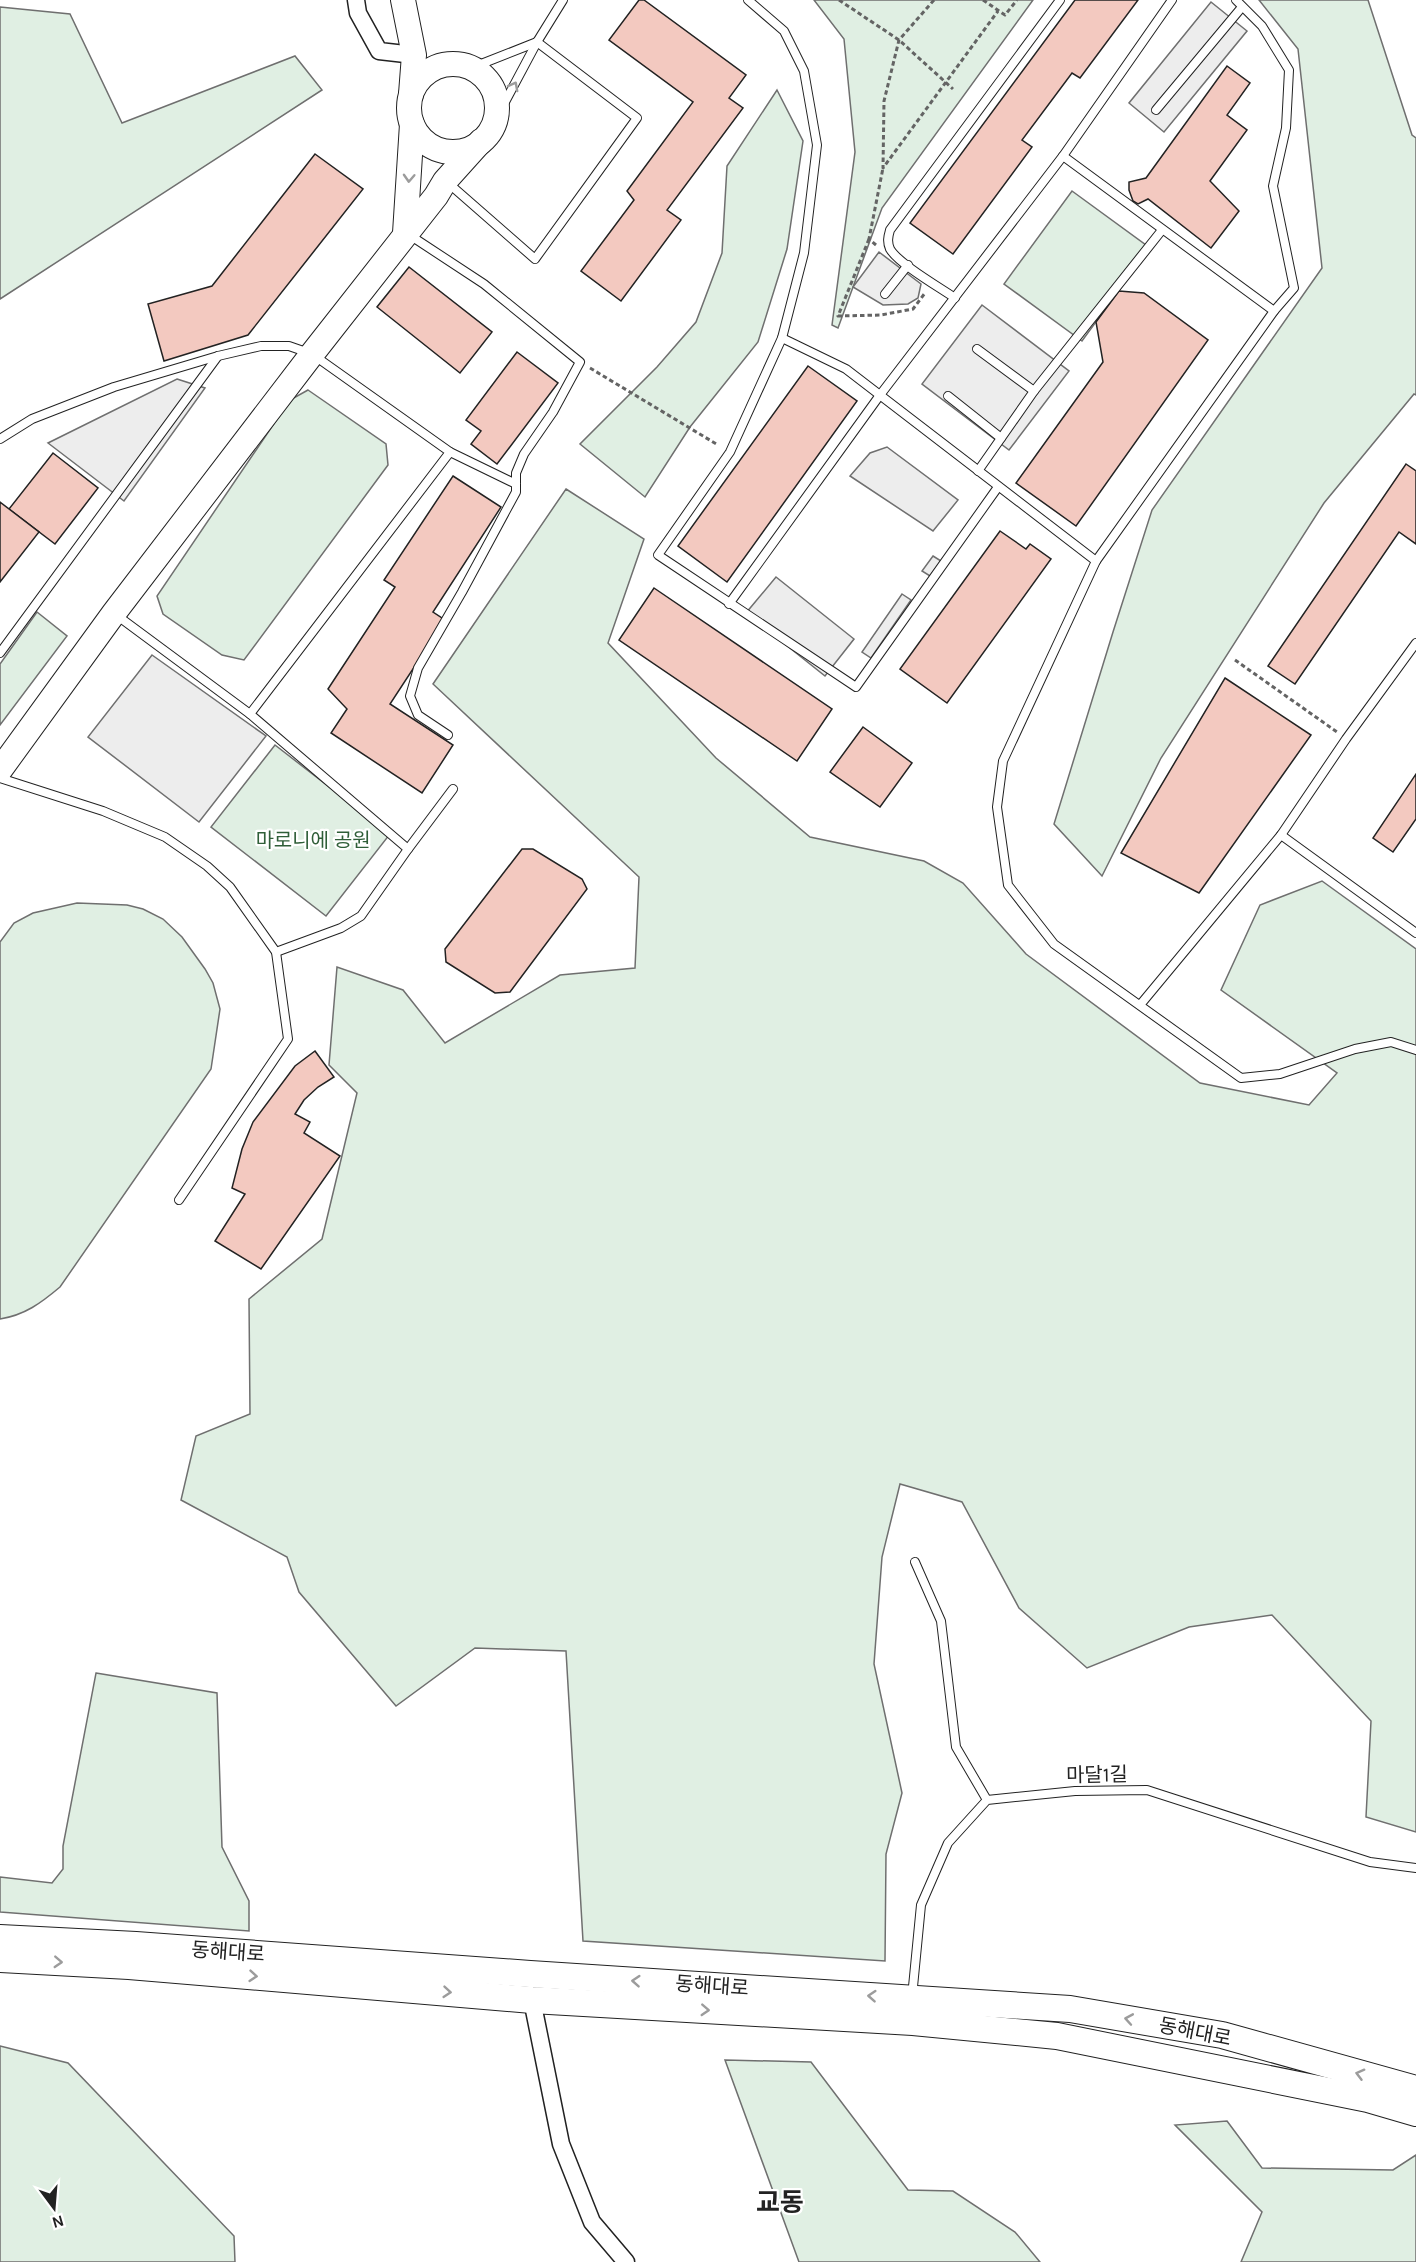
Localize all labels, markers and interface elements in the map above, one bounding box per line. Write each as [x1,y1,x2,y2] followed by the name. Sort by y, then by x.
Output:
[506,81,518,92] one-way arrow
[402,174,415,183] one-way arrow
[255,829,371,852] park label: 마로니에 공원
[1066,1763,1128,1787] street label: 마달1길
[190,1938,266,1966] street label: 동해대로
[54,1956,63,1969] one-way arrow
[248,1969,257,1982] one-way arrow
[674,1972,750,2000] street label: 동해대로
[631,1975,640,1988] one-way arrow
[443,1986,452,1999] one-way arrow
[868,1990,877,2003] one-way arrow
[700,2003,709,2016] one-way arrow
[1124,2013,1134,2026] one-way arrow
[1157,2014,1233,2050] street label: 동해대로
[1355,2068,1365,2081] one-way arrow
[24,2178,84,2238] north arrow
[756,2187,804,2218] district label: 교동
[50,2211,66,2233] text: N

